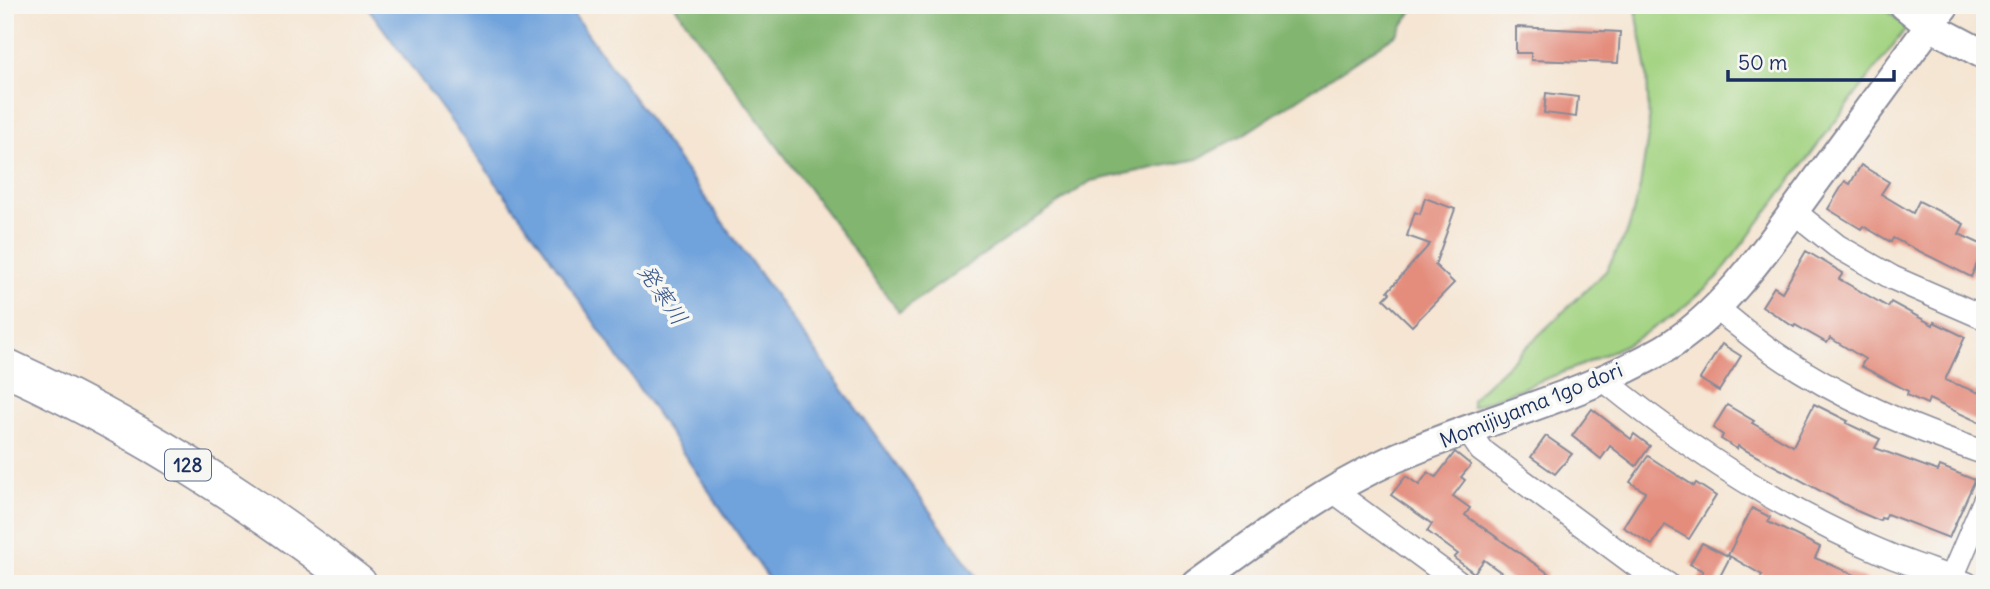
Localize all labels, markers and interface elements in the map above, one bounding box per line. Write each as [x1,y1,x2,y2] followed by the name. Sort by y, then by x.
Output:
[1728,38,1894,82] scale bar
[1738,49,1787,76] text: 50 m
[632,257,694,331] water label: 発寒川
[1436,356,1626,454] street label: Momijiyama 1go dori
[165,450,211,480] road number: 128

